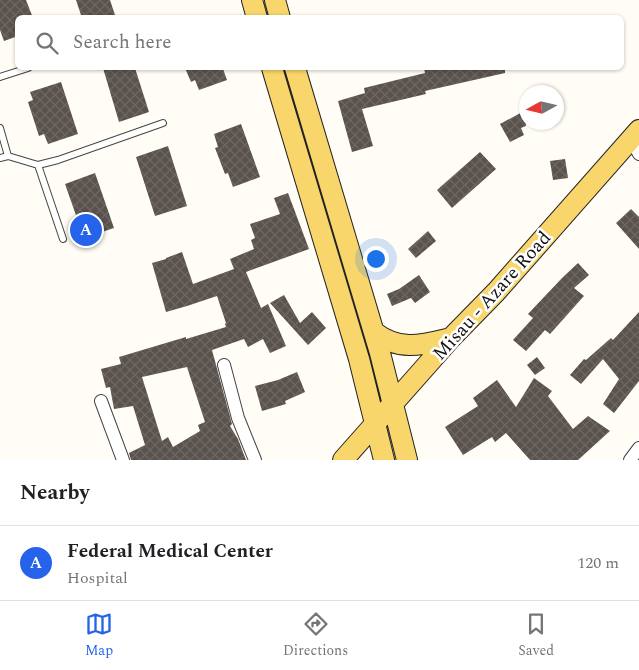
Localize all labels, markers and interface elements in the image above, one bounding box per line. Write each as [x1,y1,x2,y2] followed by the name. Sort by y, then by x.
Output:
[15,15,624,70] search box
[73,28,172,57] text: Search here
[33,29,61,57] icon: search
[519,85,564,130] north arrow
[70,211,102,249] pin: A
[426,225,558,367] street label: Misau - Azare Road
[363,246,389,272] your location
[20,477,90,509] text: Nearby
[67,537,273,566] text: Federal Medical Center
[30,551,42,575] text: A
[577,551,619,575] text: 120 m
[67,566,128,590] text: Hospital
[85,610,113,661] tab: Map
[283,610,348,661] tab: Directions
[518,610,554,661] tab: Saved

